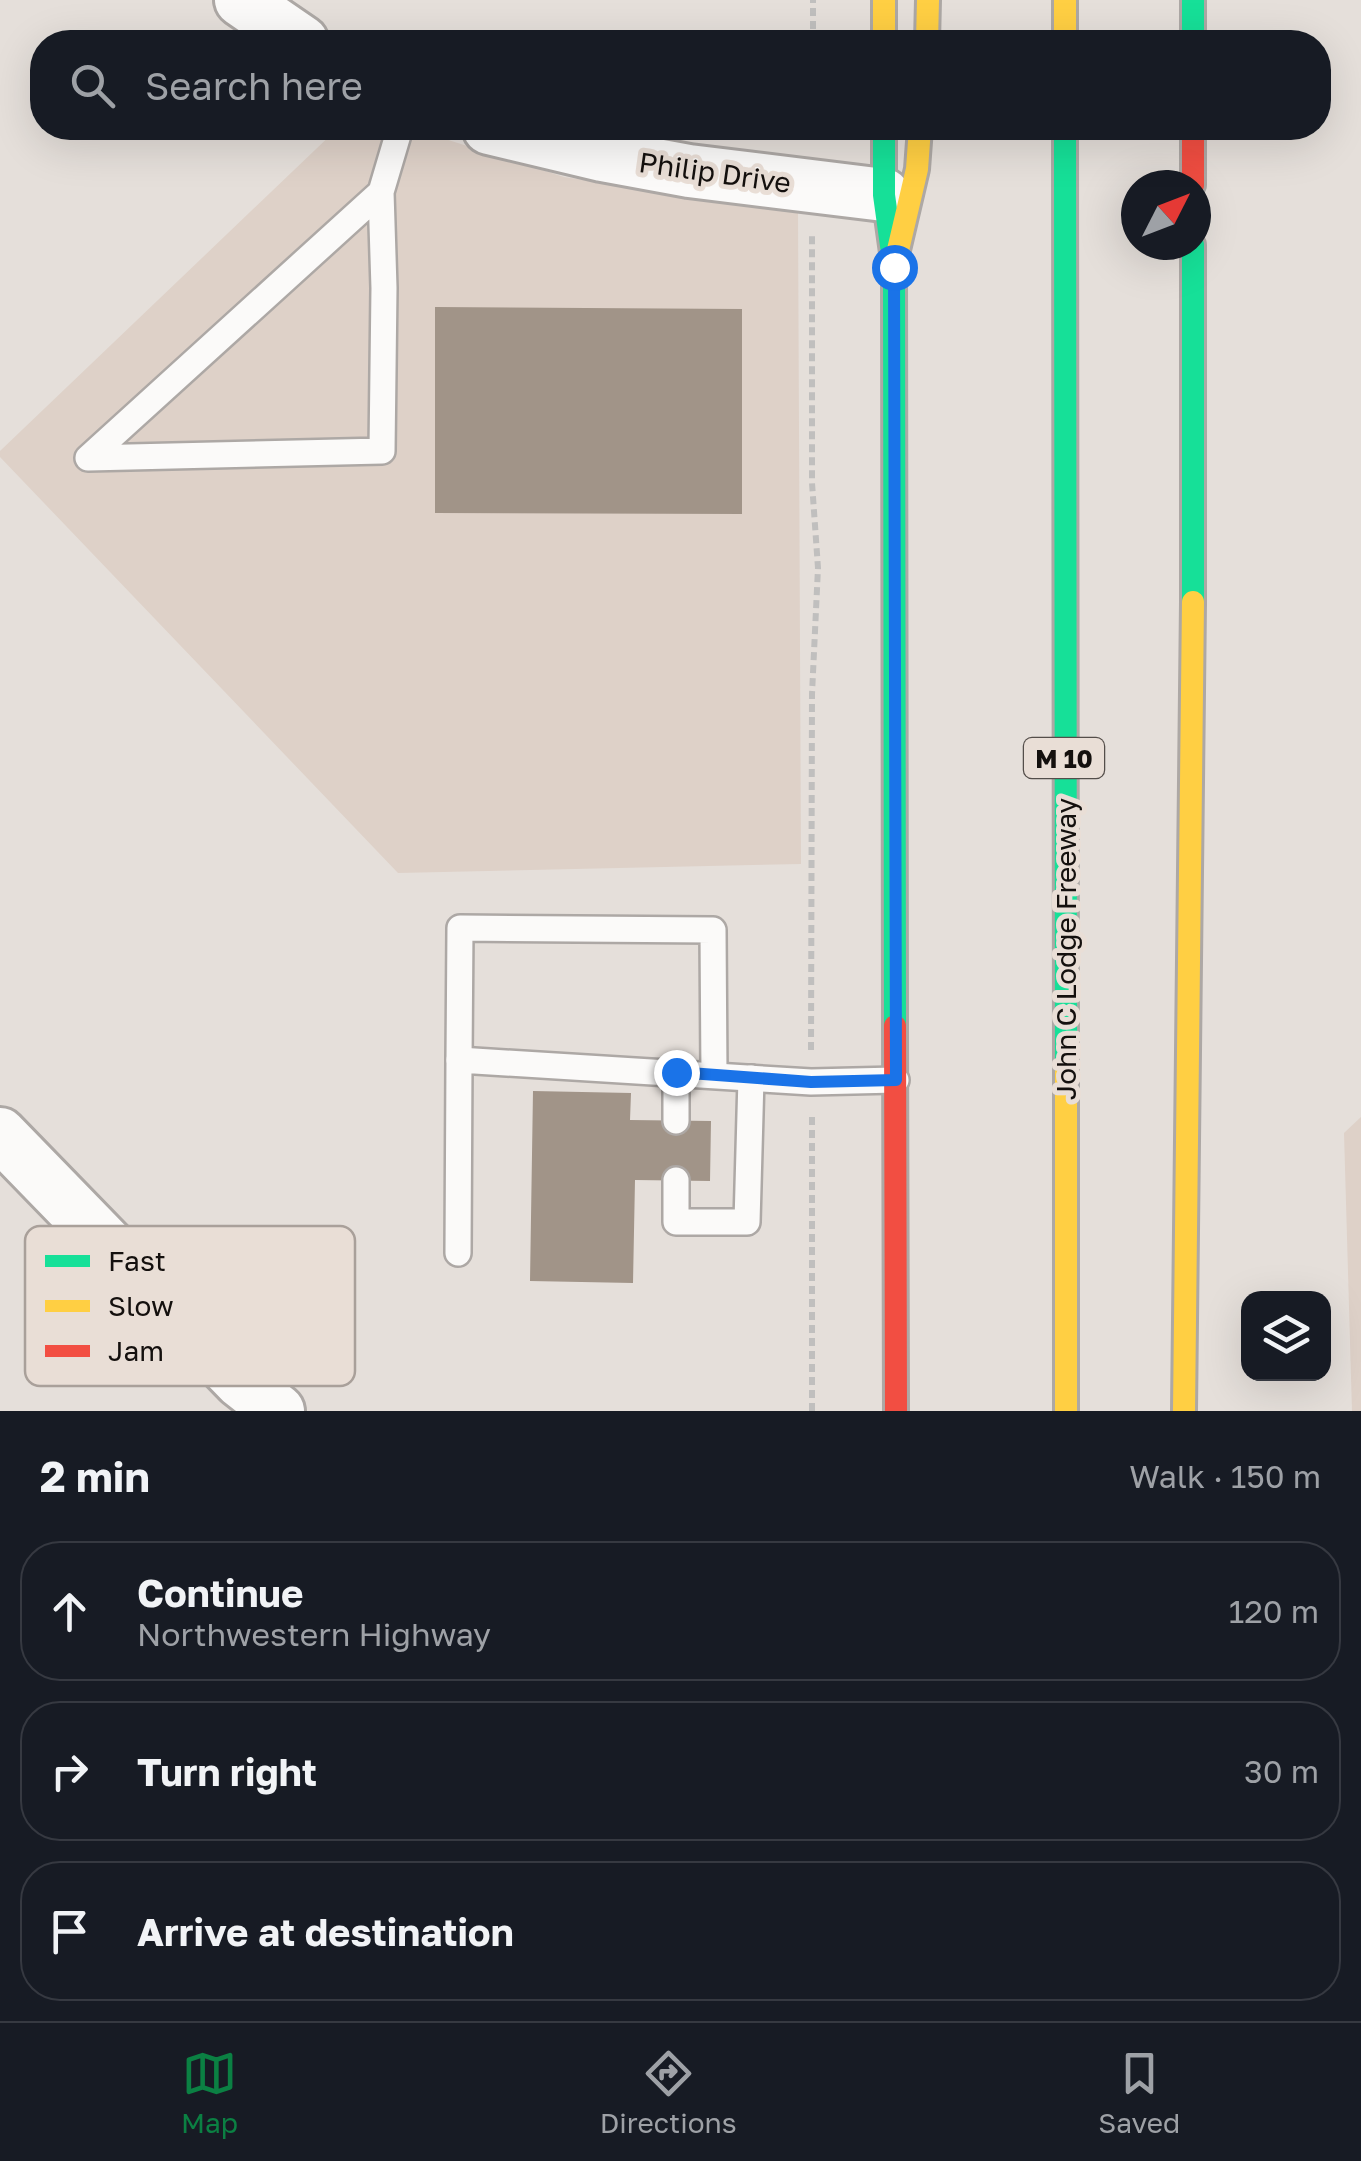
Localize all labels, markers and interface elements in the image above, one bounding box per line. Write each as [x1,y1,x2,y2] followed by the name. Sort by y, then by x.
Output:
[30,30,1331,140] search box
[65,58,120,113] icon: search
[145,63,363,108] text: Search here
[637,145,793,199] street label: Philip Drive
[1121,170,1211,260] north arrow
[872,245,918,291] route start
[1024,738,1104,778] road number: M 10
[1049,797,1082,1100] street label: John C Lodge Freeway
[654,1050,700,1096] route end
[25,1226,355,1386] legend
[108,1244,166,1277] text: Fast
[108,1289,174,1322] text: Slow
[1241,1291,1331,1381] map controls
[1241,1291,1331,1381] button: layers
[108,1334,164,1367] text: Jam
[40,1451,150,1501] text: 2 min
[1129,1457,1321,1495] text: Walk · 150 m
[137,1570,303,1615] text: Continue
[42,1584,97,1639] icon: ahead
[1229,1592,1319,1630] text: 120 m
[137,1615,491,1653] text: Northwestern Highway
[42,1744,97,1799] icon: right
[137,1749,317,1794] text: Turn right
[1244,1752,1319,1790] text: 30 m
[42,1904,97,1959] icon: arrive
[137,1909,514,1954] text: Arrive at destination
[181,2046,238,2139] tab: Map
[600,2046,737,2139] tab: Directions
[1098,2046,1180,2139] tab: Saved

